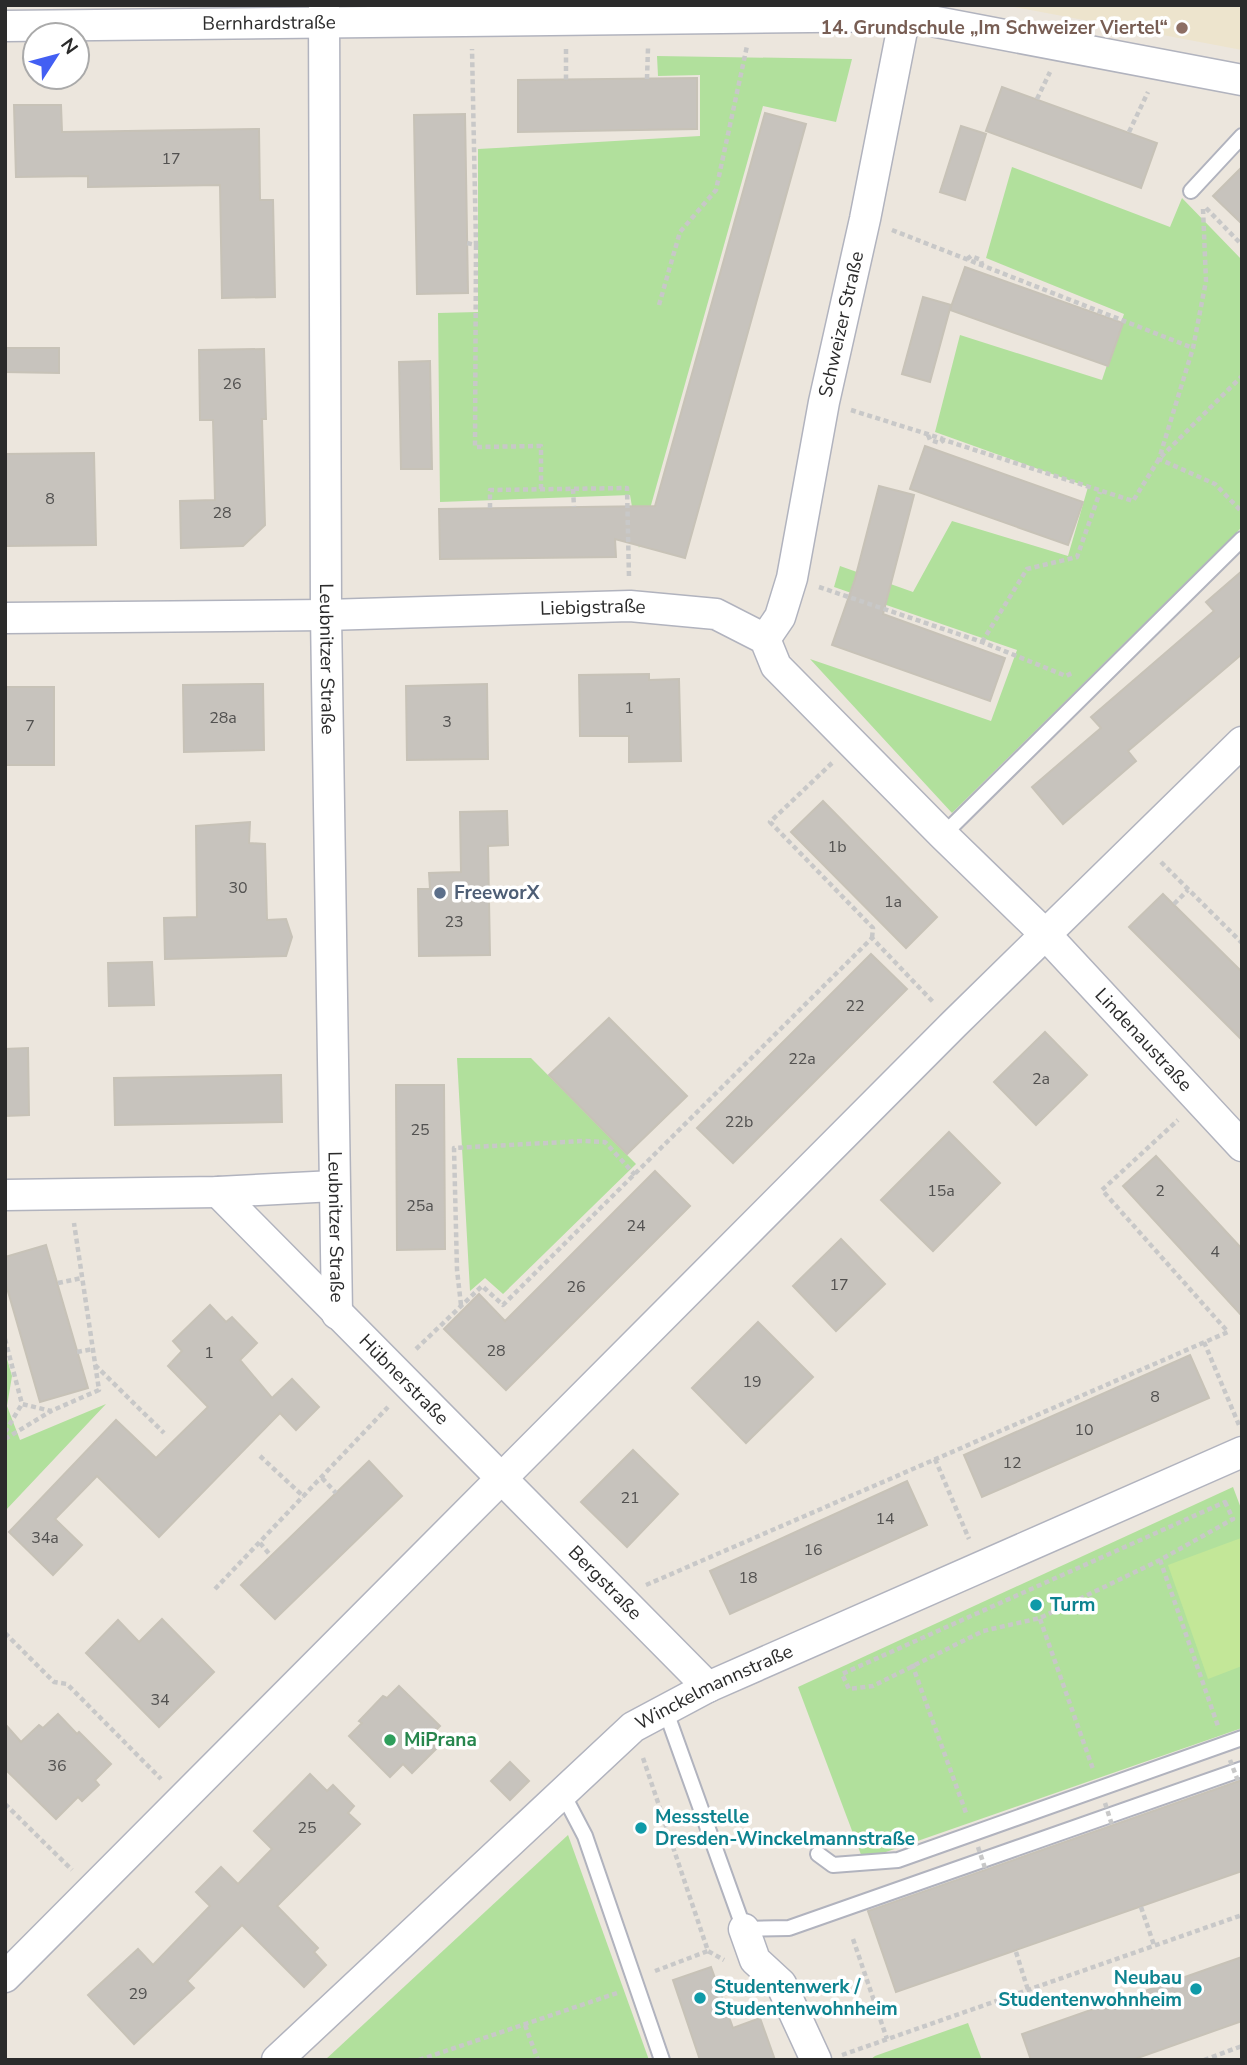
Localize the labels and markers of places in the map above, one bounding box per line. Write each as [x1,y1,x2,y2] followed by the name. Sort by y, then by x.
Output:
[821,15,1168,41] place label: 14. Grundschule „Im Schweizer Viertel“
[1174,20,1190,36] marker: 14. Grundschule „Im Schweizer Viertel“
[454,880,540,906] place label: FreeworX
[432,885,448,901] marker: FreeworX
[1050,1592,1096,1618] place label: Turm
[1028,1597,1044,1613] marker: Turm
[404,1727,477,1753] place label: MiPrana
[382,1732,398,1748] marker: MiPrana
[655,1804,915,1852] place label: Messstelle Dresden-Winckelmannstraße
[633,1820,649,1836] marker: Messstelle Dresden-Winckelmannstraße
[998,1965,1182,2013] place label: Neubau Studentenwohnheim
[714,1974,898,2022] place label: Studentenwerk / Studentenwohnheim
[1188,1981,1204,1997] marker: Neubau Studentenwohnheim
[692,1990,708,2006] marker: Studentenwerk / Studentenwohnheim

